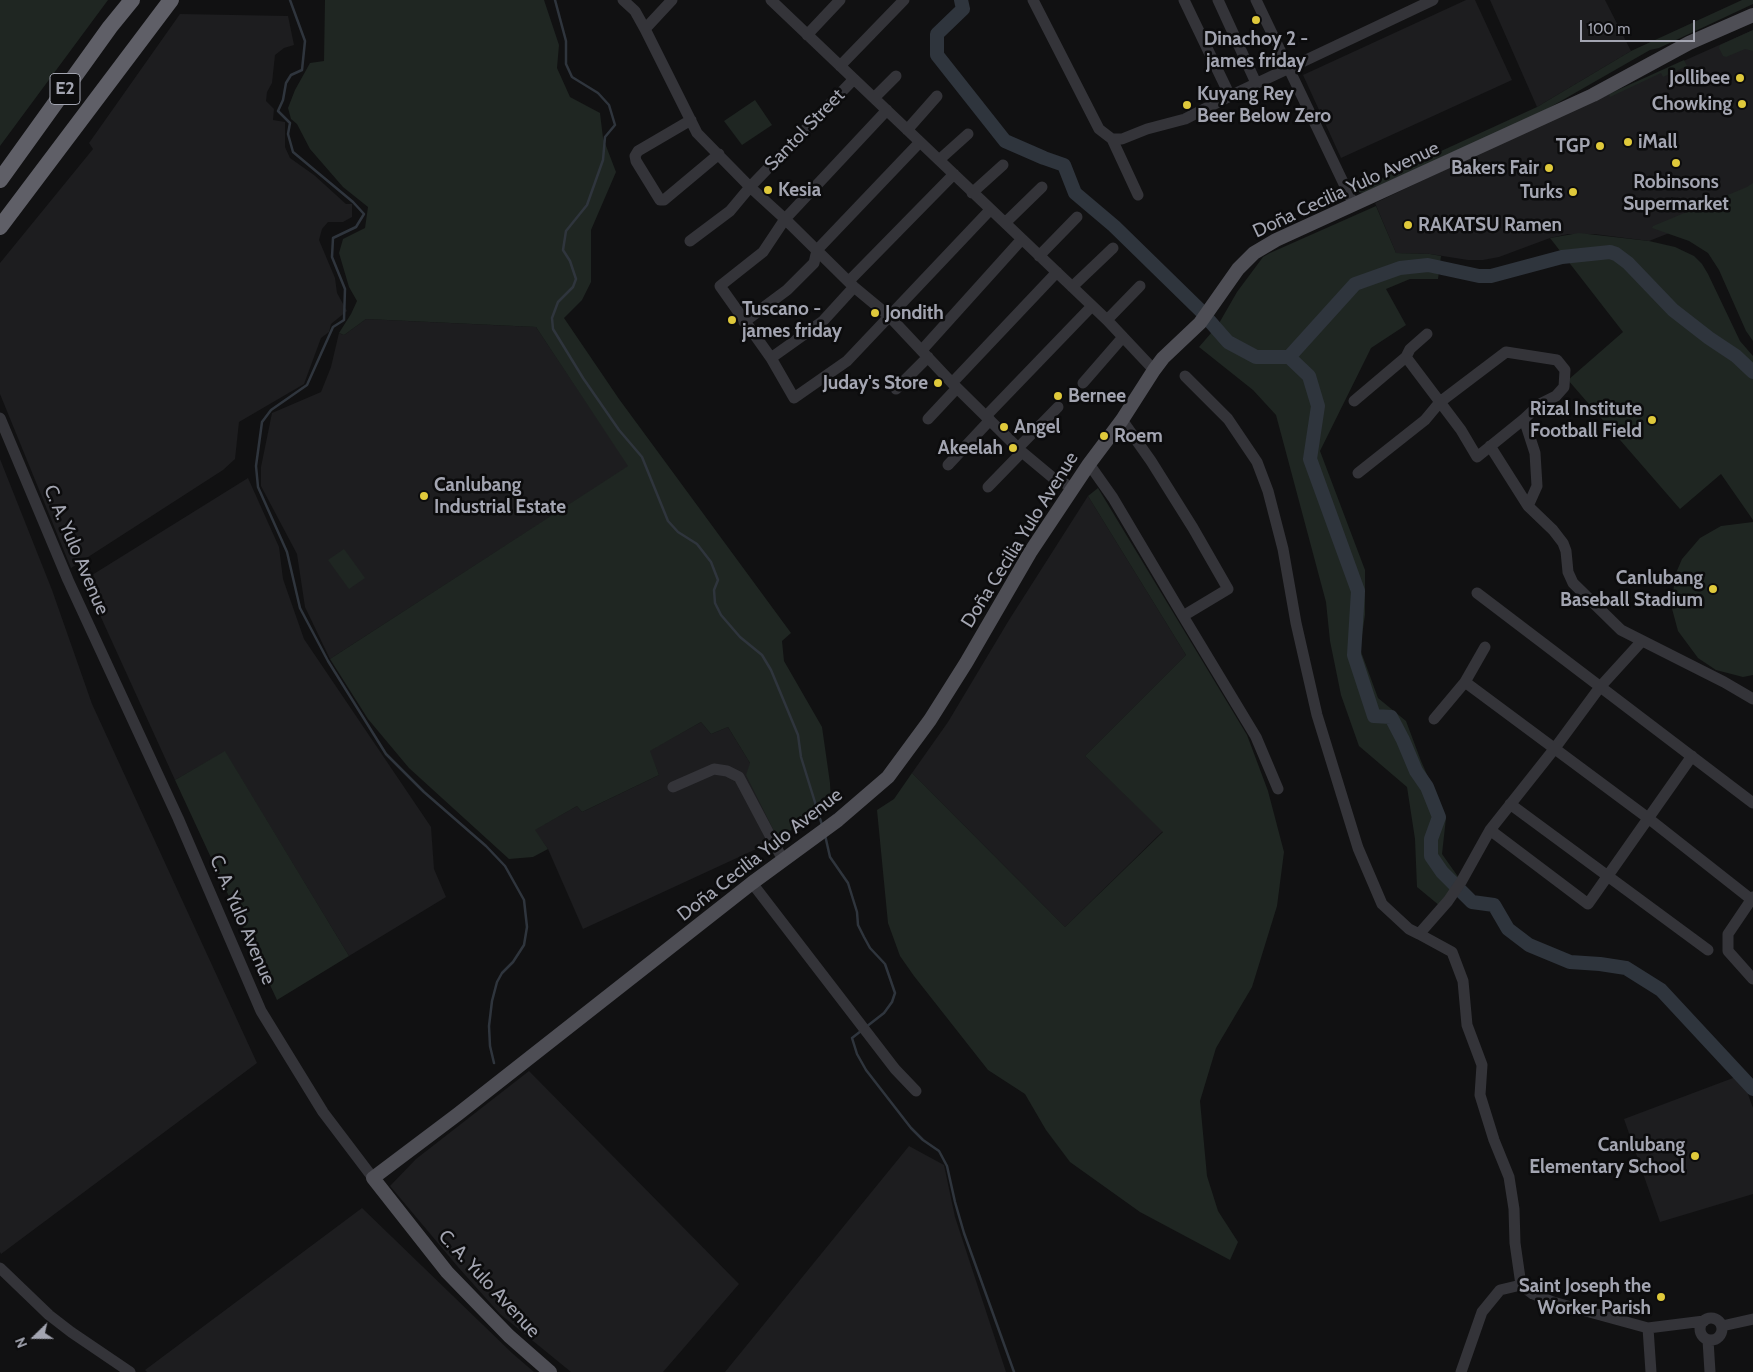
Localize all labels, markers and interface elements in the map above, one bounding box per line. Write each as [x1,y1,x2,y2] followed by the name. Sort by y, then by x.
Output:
[1583,10,1698,42] scale bar
[1250,14,1262,26] marker: Dinachoy 2 - james friday
[1588,20,1630,38] text: 100 m
[1204,28,1308,72] place label: Dinachoy 2 - james friday
[1669,67,1730,89] place label: Jollibee
[1734,72,1746,84] marker: Jollibee
[50,74,80,105] road number: E2
[1197,83,1331,127] place label: Kuyang Rey Beer Below Zero
[760,84,850,176] street label: Santol Street
[1652,93,1732,115] place label: Chowking
[1736,98,1748,110] marker: Chowking
[1181,99,1193,111] marker: Kuyang Rey Beer Below Zero
[1638,131,1677,153] place label: iMall
[1556,135,1590,157] place label: TGP
[1622,136,1634,148] marker: iMall
[1249,137,1443,243] street label: Doña Cecilia Yulo Avenue
[1594,140,1606,152] marker: TGP
[1451,157,1539,179] place label: Bakers Fair
[1670,157,1682,169] marker: Robinsons Supermarket
[1543,162,1555,174] marker: Bakers Fair
[1623,171,1729,215] place label: Robinsons Supermarket
[778,179,821,201] place label: Kesia
[1520,181,1563,203] place label: Turks
[762,184,774,196] marker: Kesia
[1567,186,1579,198] marker: Turks
[1418,214,1562,236] place label: RAKATSU Ramen
[1402,219,1414,231] marker: RAKATSU Ramen
[742,298,842,342] place label: Tuscano - james friday
[885,302,944,324] place label: Jondith
[869,307,881,319] marker: Jondith
[726,314,738,326] marker: Tuscano - james friday
[823,372,928,394] place label: Juday's Store
[932,377,944,389] marker: Juday's Store
[1068,385,1126,407] place label: Bernee
[1052,390,1064,402] marker: Bernee
[1530,398,1642,442] place label: Rizal Institute Football Field
[1646,414,1658,426] marker: Rizal Institute Football Field
[1014,416,1061,438] place label: Angel
[998,421,1010,433] marker: Angel
[1114,425,1163,447] place label: Roem
[1098,430,1110,442] marker: Roem
[938,437,1003,459] place label: Akeelah
[1007,442,1019,454] marker: Akeelah
[957,448,1083,632] street label: Doña Cecilia Yulo Avenue
[434,474,566,518] place label: Canlubang Industrial Estate
[38,482,114,618] street label: C. A. Yulo Avenue
[418,490,430,502] marker: Canlubang Industrial Estate
[1560,567,1703,611] place label: Canlubang Baseball Stadium
[1707,583,1719,595] marker: Canlubang Baseball Stadium
[673,784,847,926] street label: Doña Cecilia Yulo Avenue
[204,852,280,988] street label: C. A. Yulo Avenue
[1529,1134,1685,1178] place label: Canlubang Elementary School
[1689,1150,1701,1162] marker: Canlubang Elementary School
[433,1226,545,1342] street label: C. A. Yulo Avenue
[1519,1275,1651,1319] place label: Saint Joseph the Worker Parish
[1655,1291,1667,1303] marker: Saint Joseph the Worker Parish
[10,1312,60,1362] north arrow
[11,1335,31,1351] text: N

